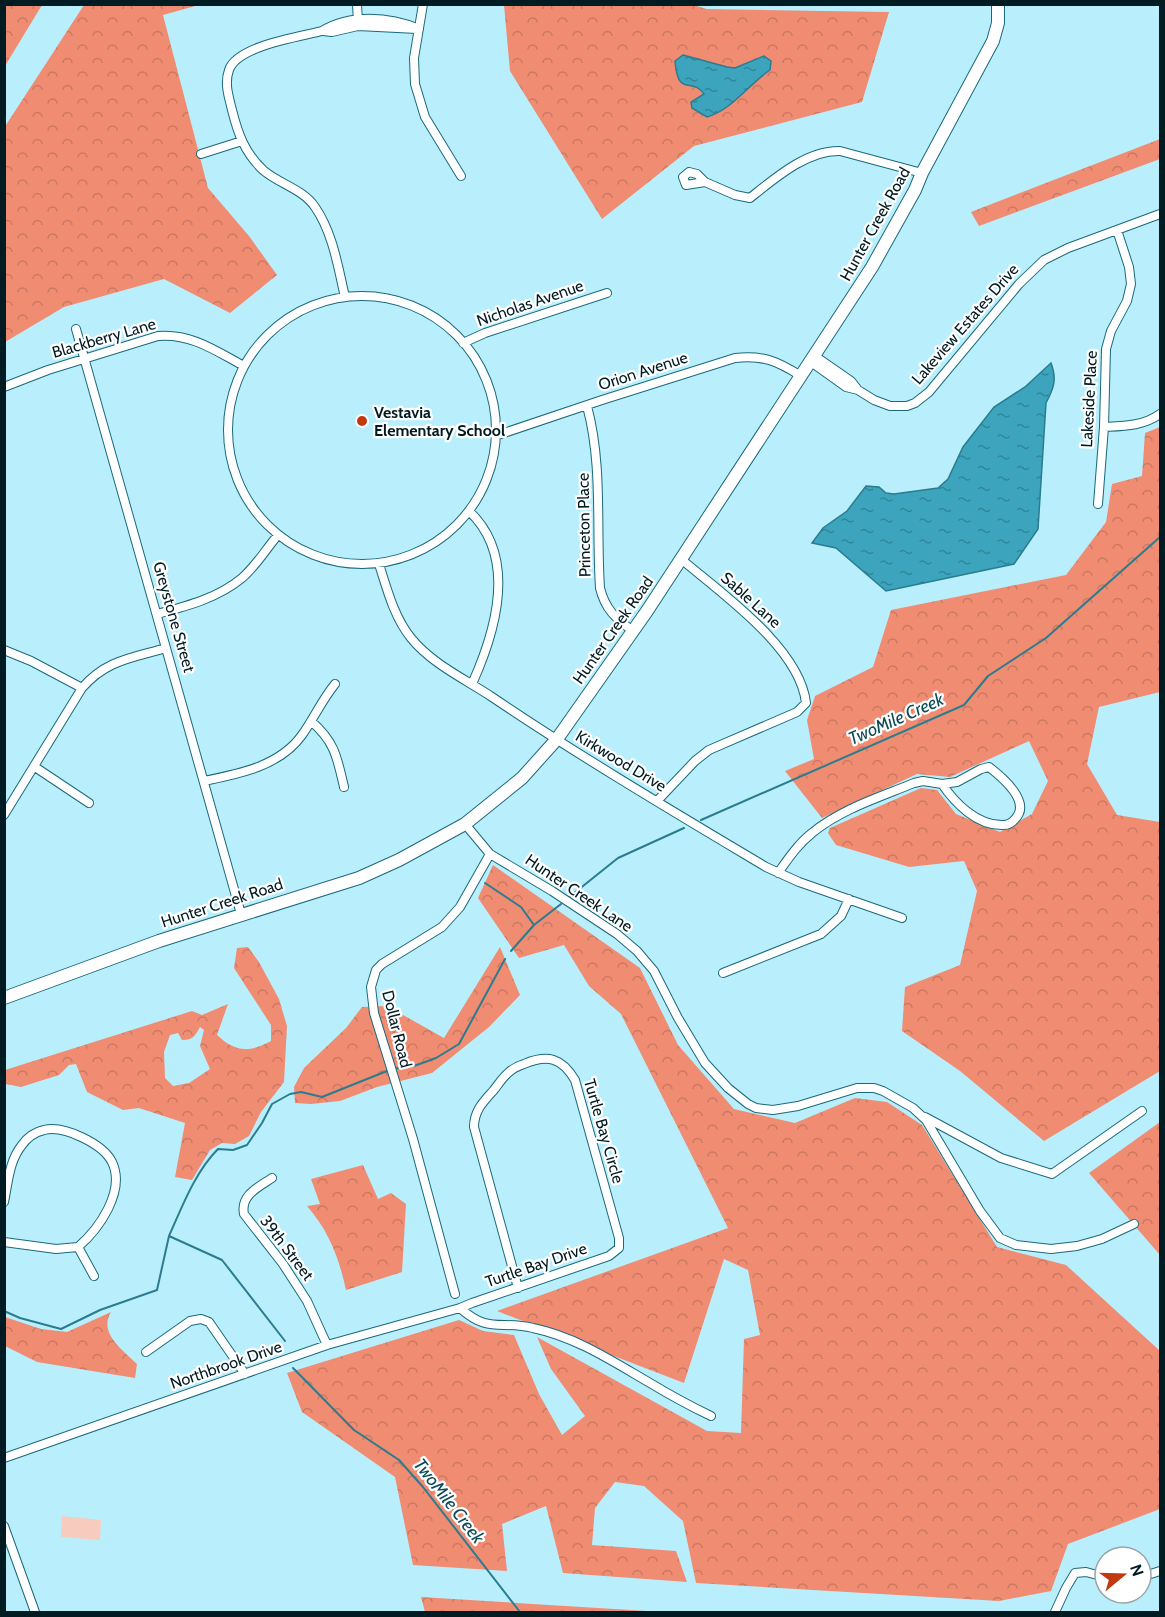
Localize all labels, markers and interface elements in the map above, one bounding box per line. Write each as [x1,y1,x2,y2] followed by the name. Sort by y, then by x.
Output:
[836,164,914,284] street label: Hunter Creek Road
[908,260,1022,388] street label: Lakeview Estates Drive
[474,276,586,330] street label: Nicholas Avenue
[50,314,158,362] street label: Blackberry Lane
[596,348,690,394] street label: Orion Avenue
[1077,350,1101,448] street label: Lakeside Place
[374,403,505,440] place label: Vestavia Elementary School
[355,414,369,428] marker: Vestavia Elementary School
[574,473,594,577] street label: Princeton Place
[149,559,199,675] street label: Greystone Street
[717,568,785,632] street label: Sable Lane
[569,573,657,687] street label: Hunter Creek Road
[845,688,948,750] water label: TwoMile Creek
[572,726,670,796] street label: Kirkwood Drive
[522,850,636,936] street label: Hunter Creek Lane
[159,874,285,932] street label: Hunter Creek Road
[378,988,416,1070] street label: Dollar Road
[580,1077,628,1185] street label: Turtle Bay Circle
[256,1212,318,1285] street label: 39th Street
[483,1239,589,1291] street label: Turtle Bay Drive
[168,1337,284,1393] street label: Northbrook Drive
[409,1454,490,1549] water label: TwoMile Creek
[1093,1545,1153,1605] north arrow
[1126,1562,1148,1579] text: N

